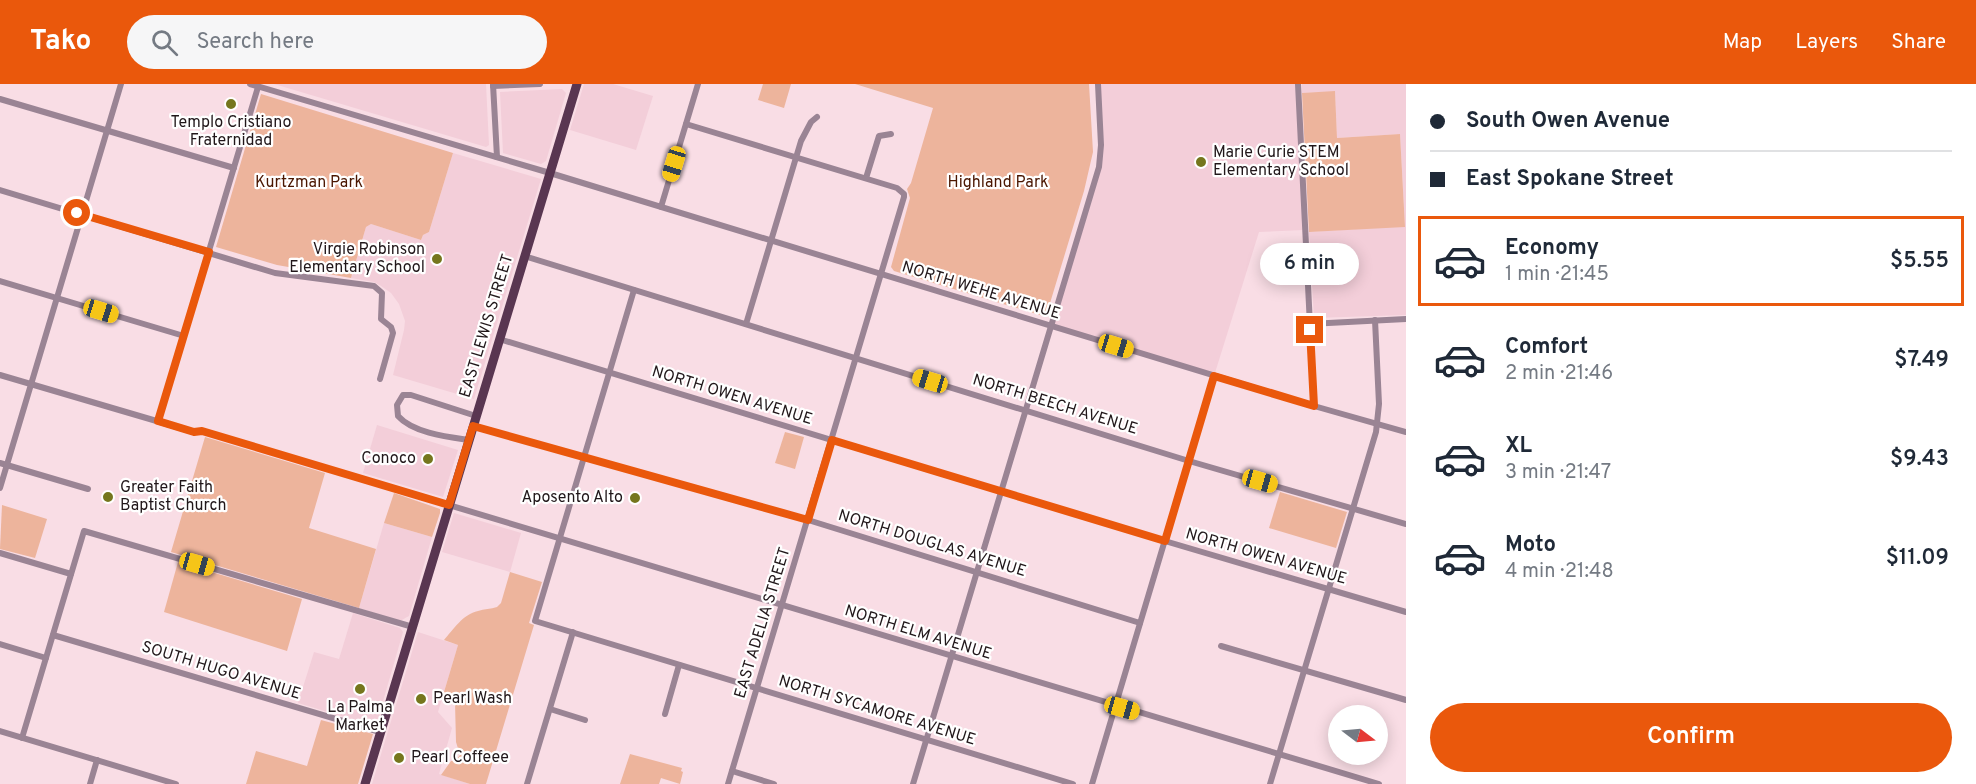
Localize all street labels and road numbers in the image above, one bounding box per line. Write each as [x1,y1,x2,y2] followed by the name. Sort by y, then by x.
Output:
[456,252,518,400] street label: EAST LEWIS STREET
[899,257,1063,325] street label: NORTH WEHE AVENUE
[649,362,815,430] street label: NORTH OWEN AVENUE
[970,370,1140,440] street label: NORTH BEECH AVENUE
[836,506,1028,582] street label: NORTH DOUGLAS AVENUE
[1183,524,1349,590] street label: NORTH OWEN AVENUE
[731,545,795,701] street label: EAST ADELIA STREET
[842,601,994,665] street label: NORTH ELM AVENUE
[139,637,303,705] street label: SOUTH HUGO AVENUE
[776,671,978,751] street label: NORTH SYCAMORE AVENUE

